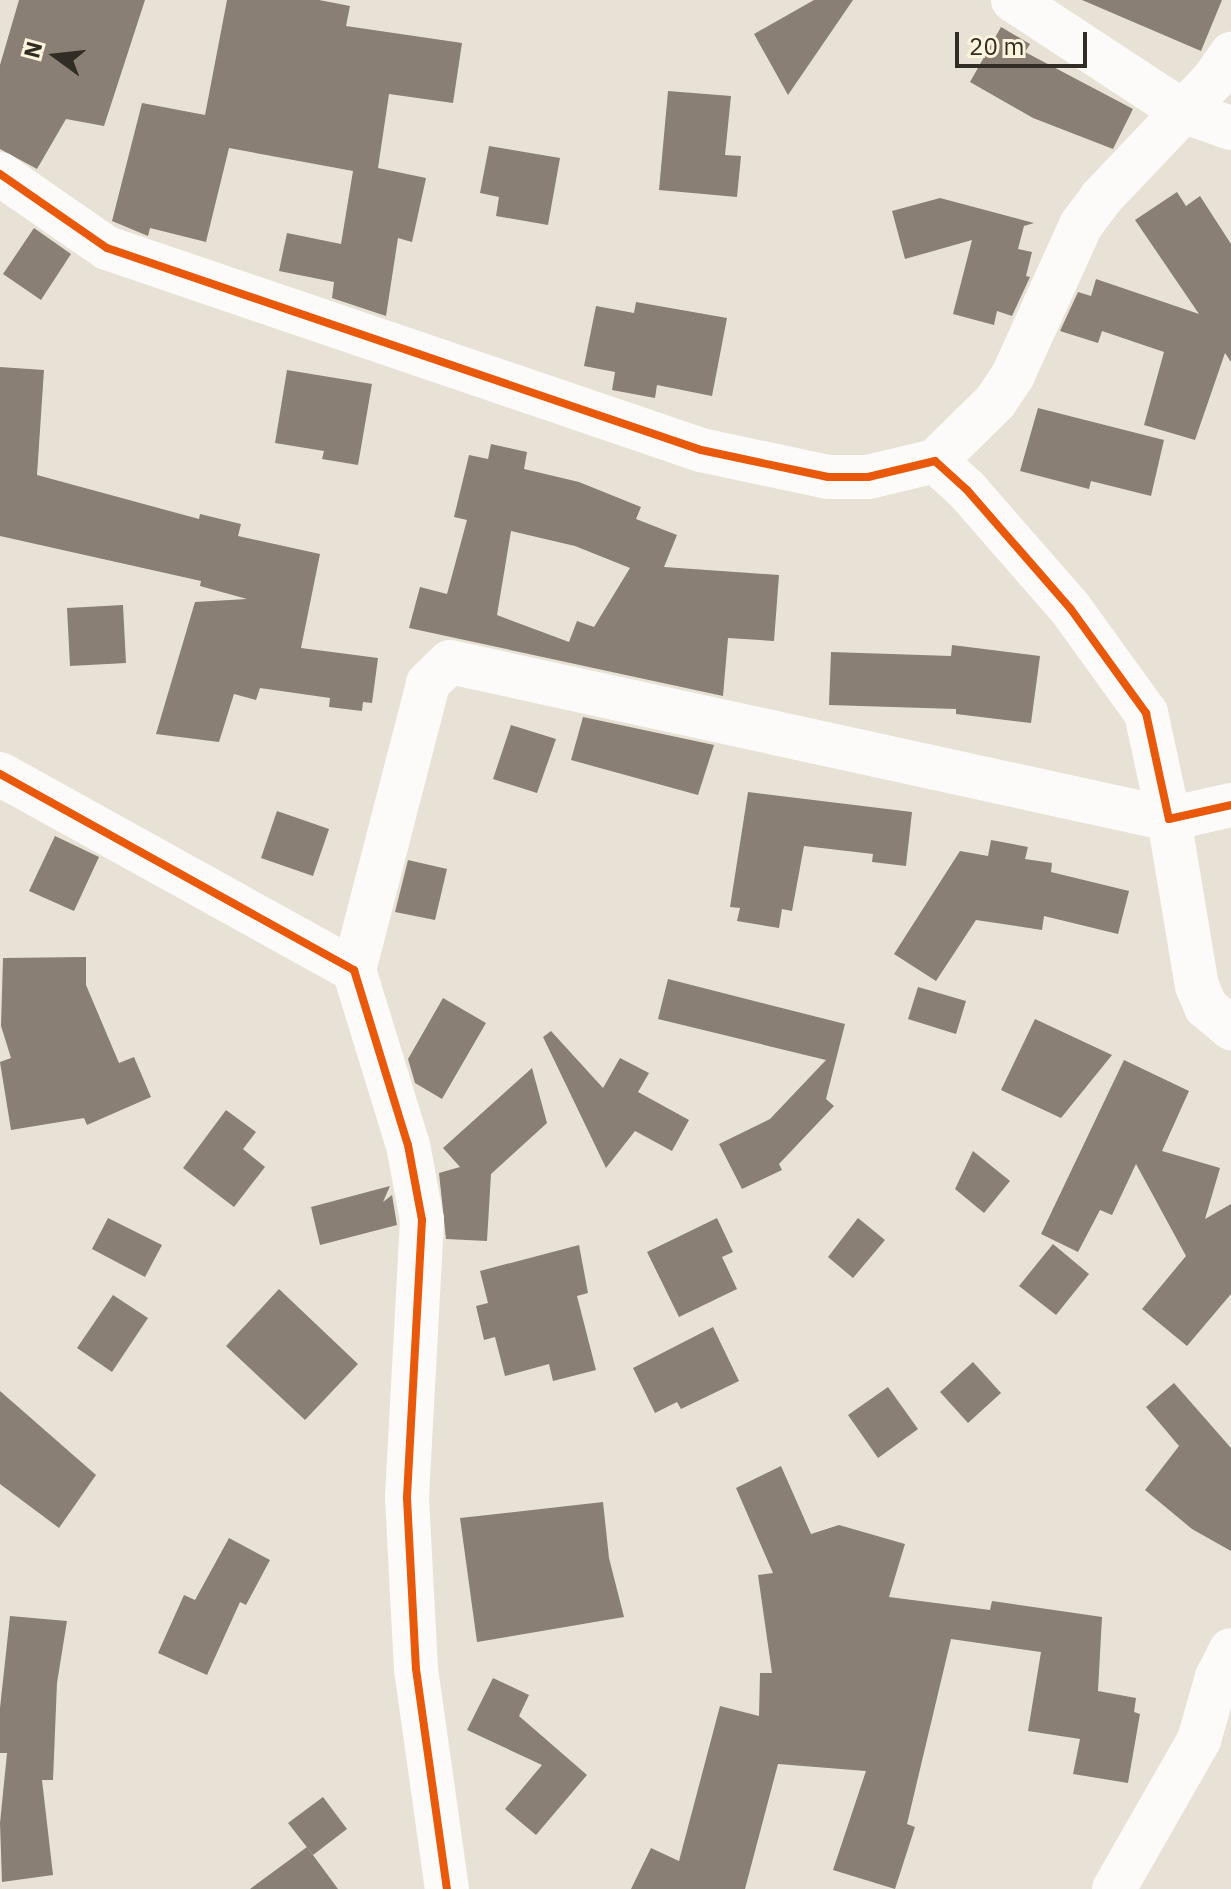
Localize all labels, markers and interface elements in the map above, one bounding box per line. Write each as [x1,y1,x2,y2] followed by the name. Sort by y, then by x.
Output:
[16,16,96,96] north arrow
[959,16,1091,66] scale bar
[969,30,1024,62] text: 20 m
[16,38,48,61] text: N

